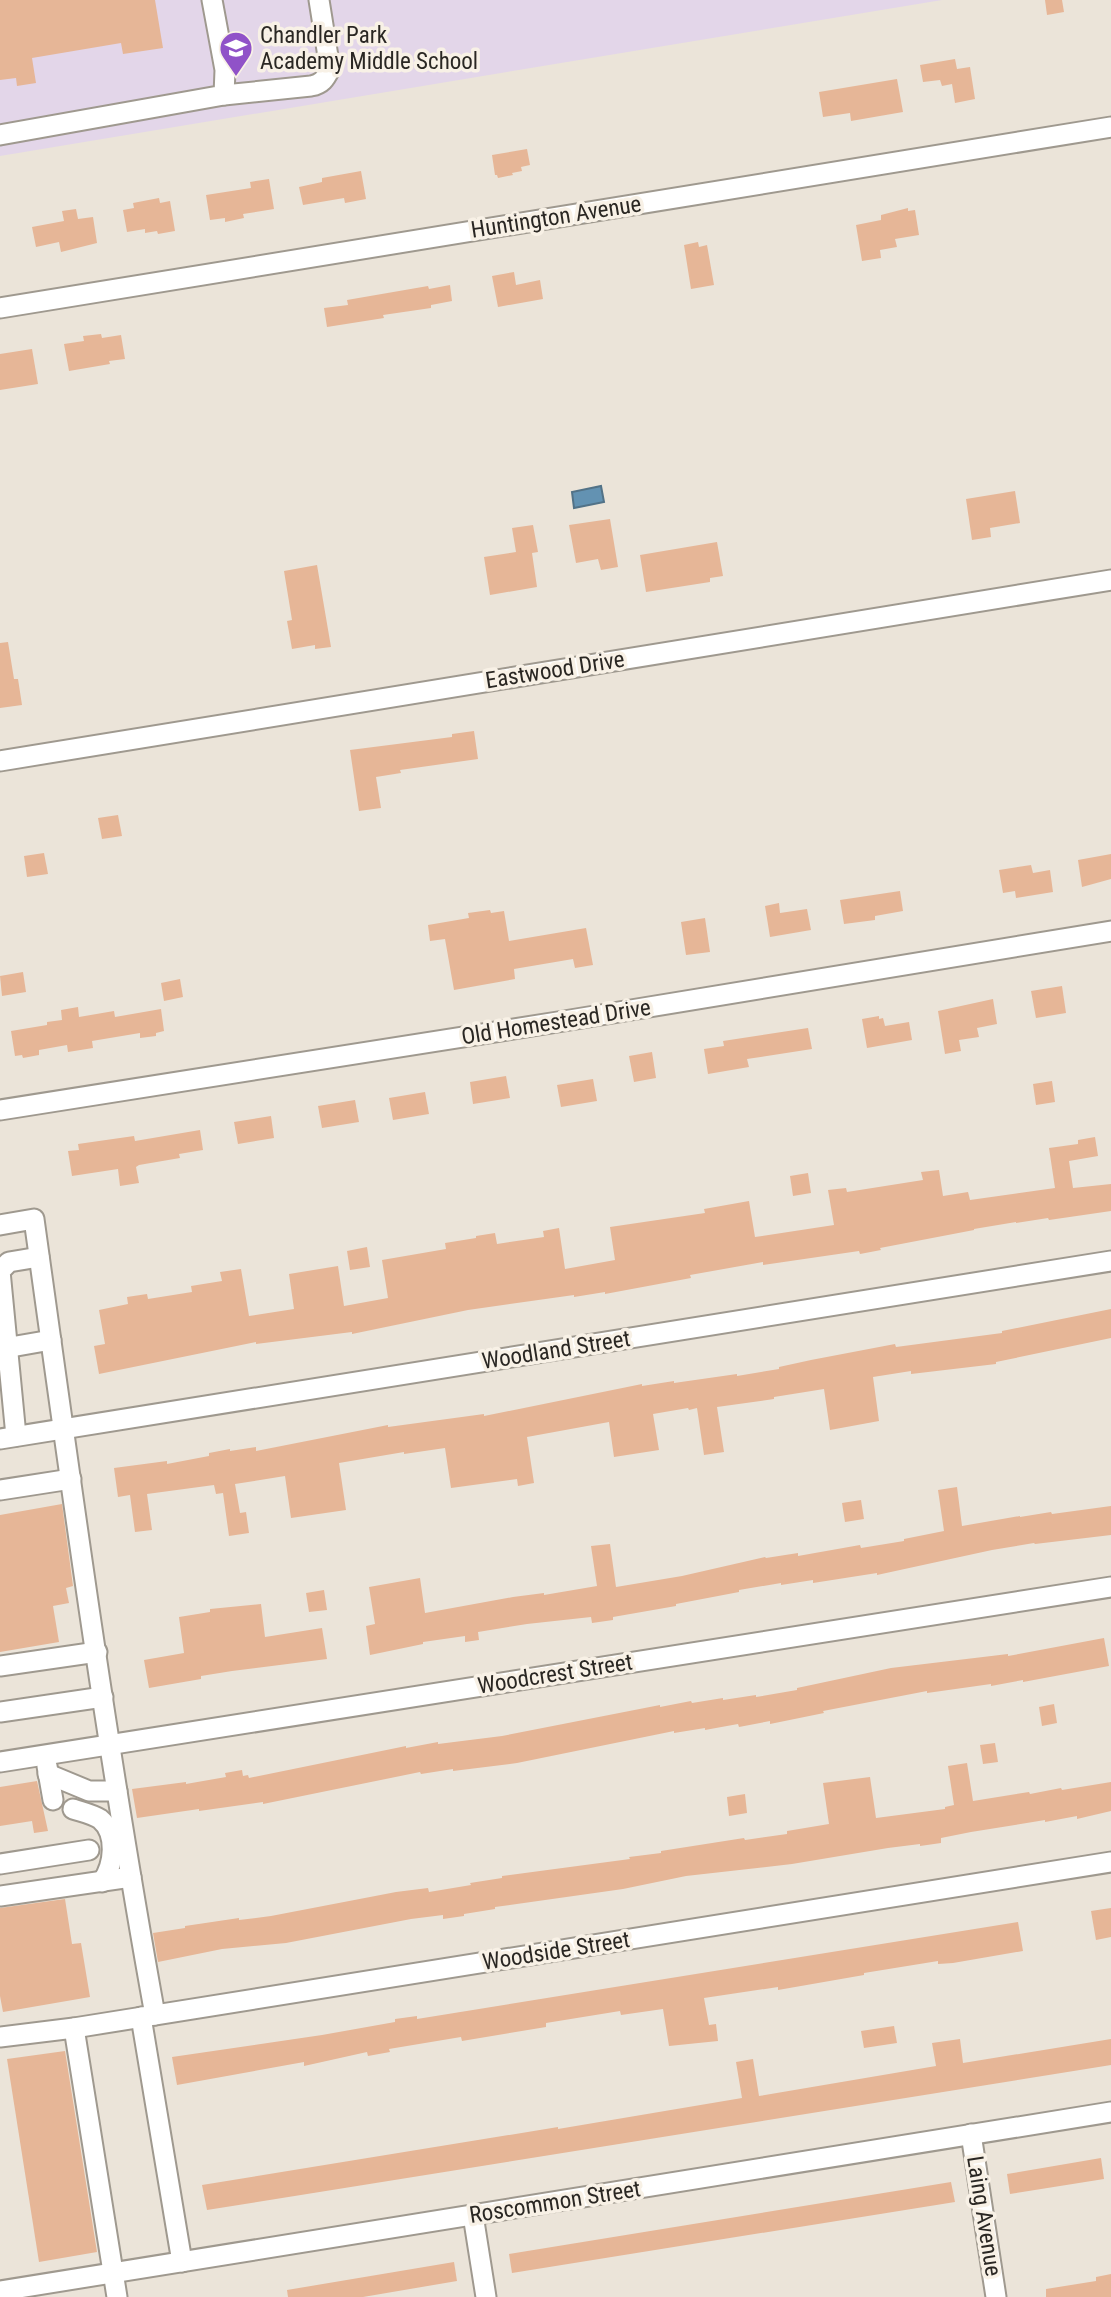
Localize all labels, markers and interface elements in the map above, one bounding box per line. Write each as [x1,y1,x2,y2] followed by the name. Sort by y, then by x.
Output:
[260,22,478,75] place label: Chandler Park Academy Middle School
[217,29,255,78] school or university icon: Chandler Park Academy Middle School
[469,190,643,244] street label: Huntington Avenue
[484,646,626,694] street label: Eastwood Drive
[459,994,653,1050] street label: Old Homestead Drive
[480,1325,632,1375] street label: Woodland Street
[476,1648,634,1700] street label: Woodcrest Street
[480,1926,632,1976] street label: Woodside Street
[961,2154,1007,2278] street label: Laing Avenue
[467,2175,643,2229] street label: Roscommon Street

